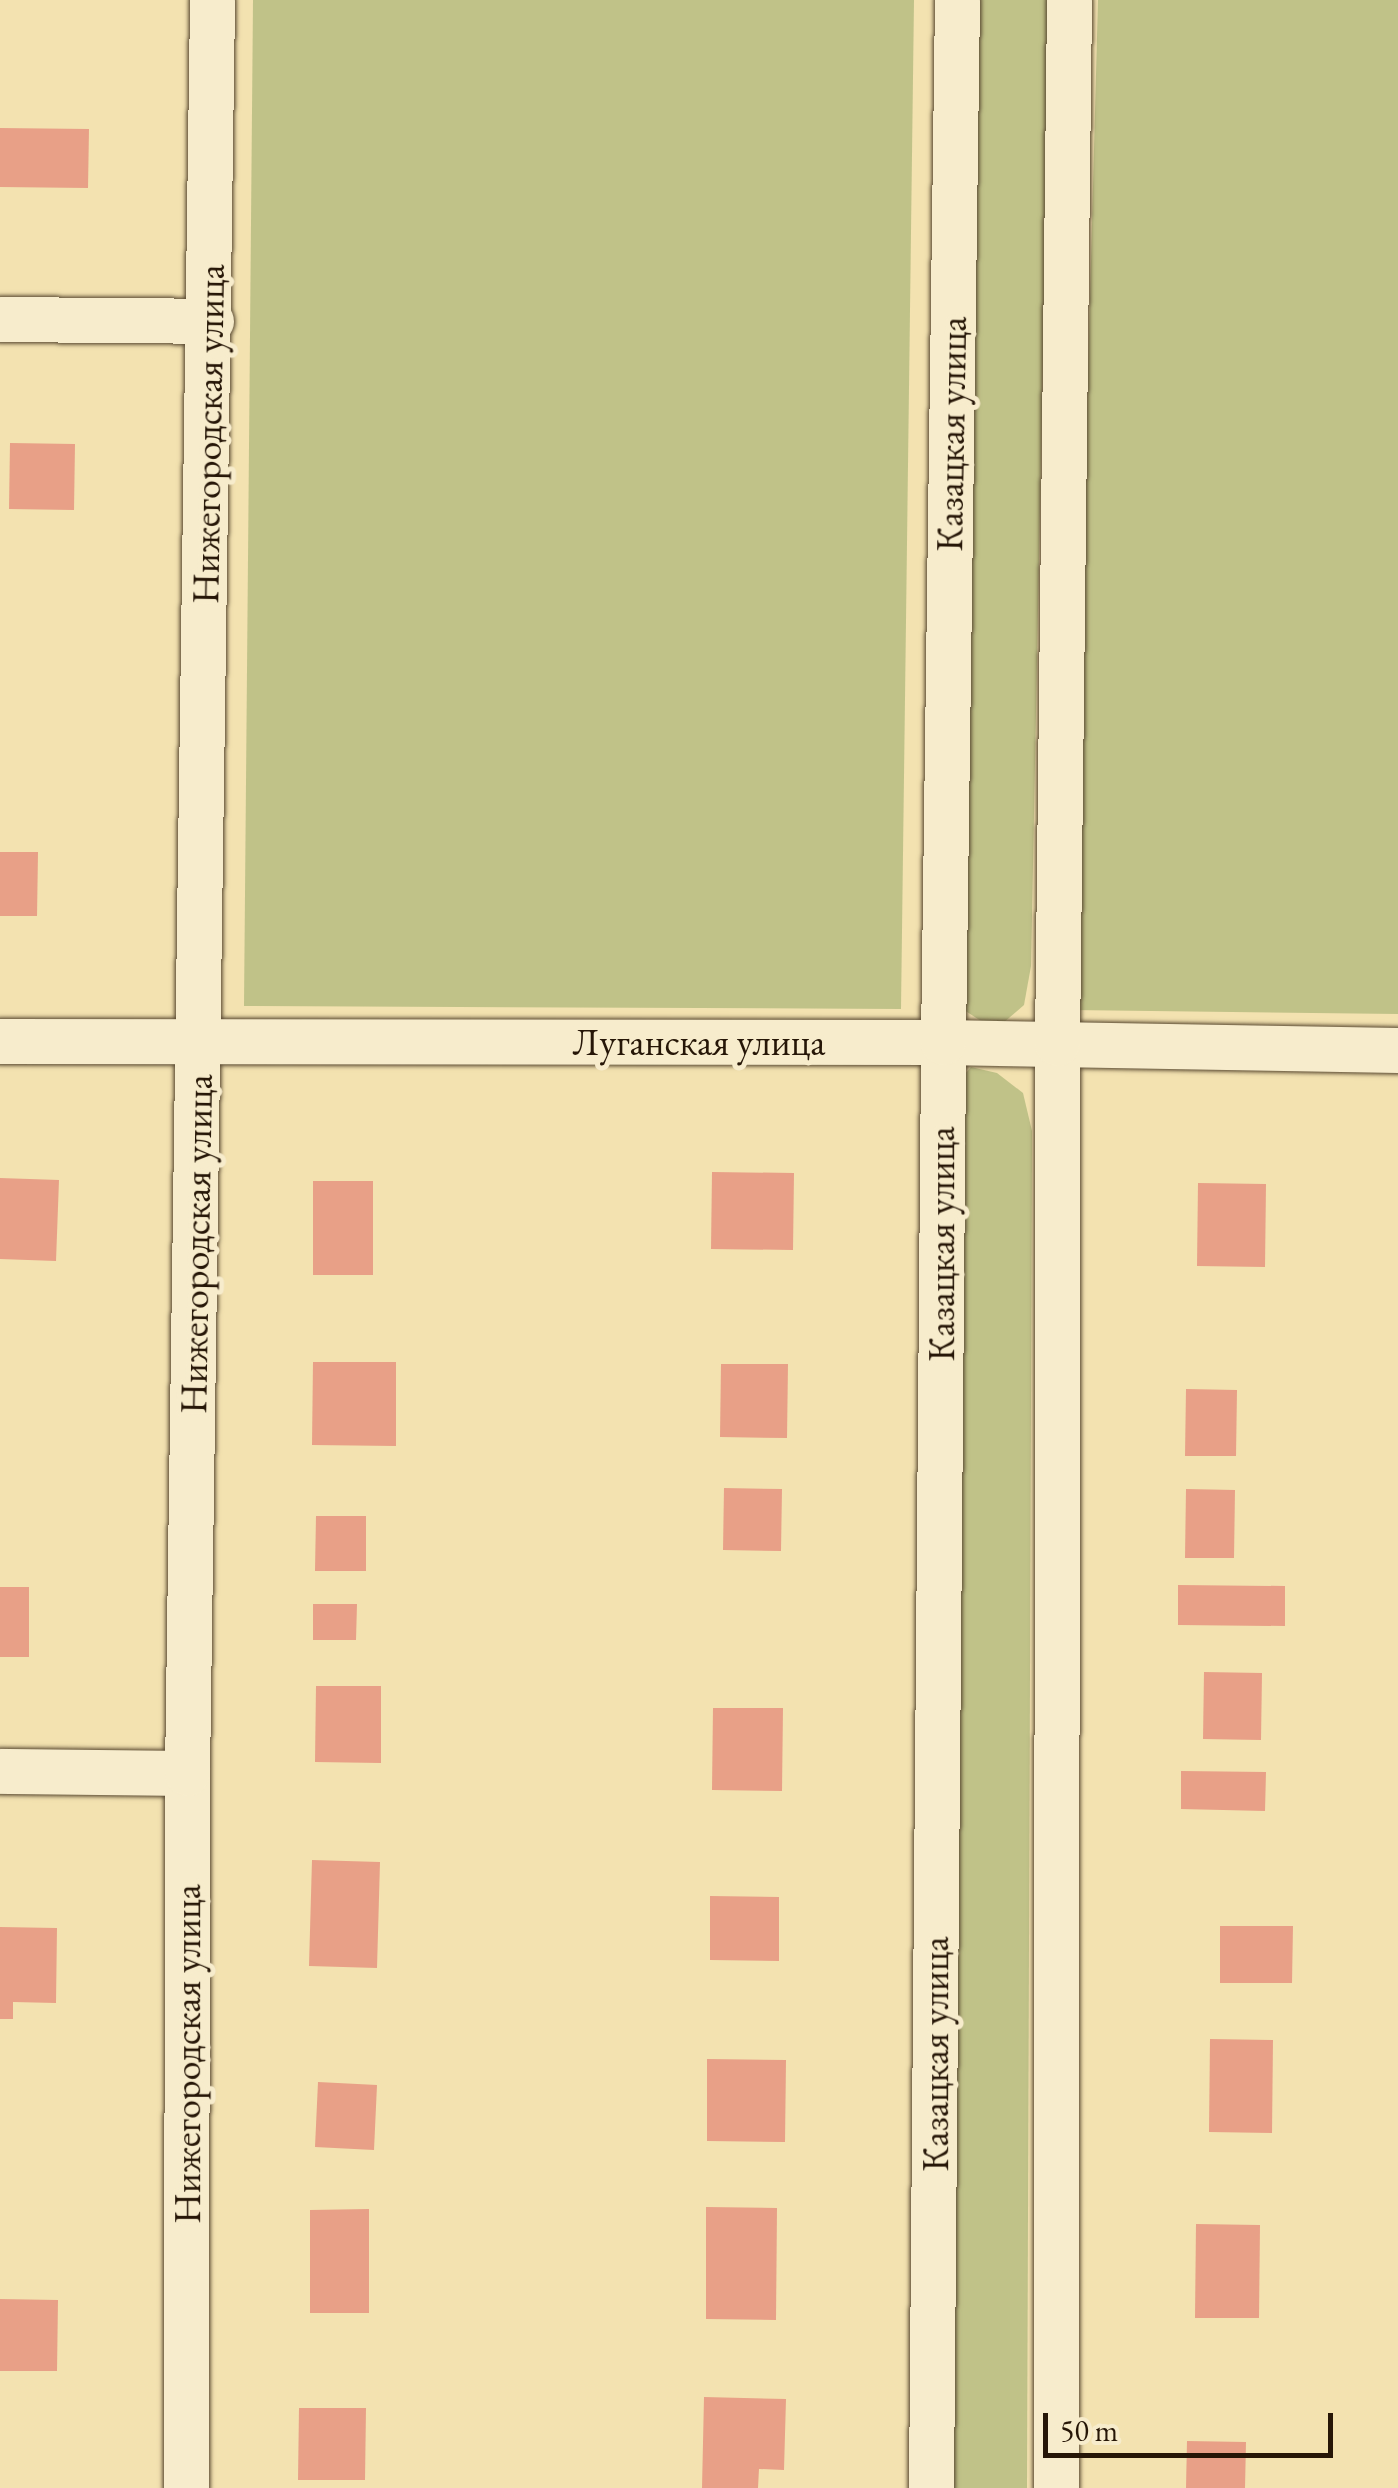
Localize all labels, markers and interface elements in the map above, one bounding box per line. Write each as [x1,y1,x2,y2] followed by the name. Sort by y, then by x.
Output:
[182,264,234,604] street label: Нижегородская улица
[926,316,976,552] street label: Казацкая улица
[572,1019,826,1065] street label: Луганская улица
[170,1074,222,1414] street label: Нижегородская улица
[918,1126,964,1362] street label: Казацкая улица
[164,1884,210,2224] street label: Нижегородская улица
[912,1936,958,2172] street label: Казацкая улица
[1048,2393,1338,2455] scale bar
[1060,2411,1118,2450] text: 50 m

